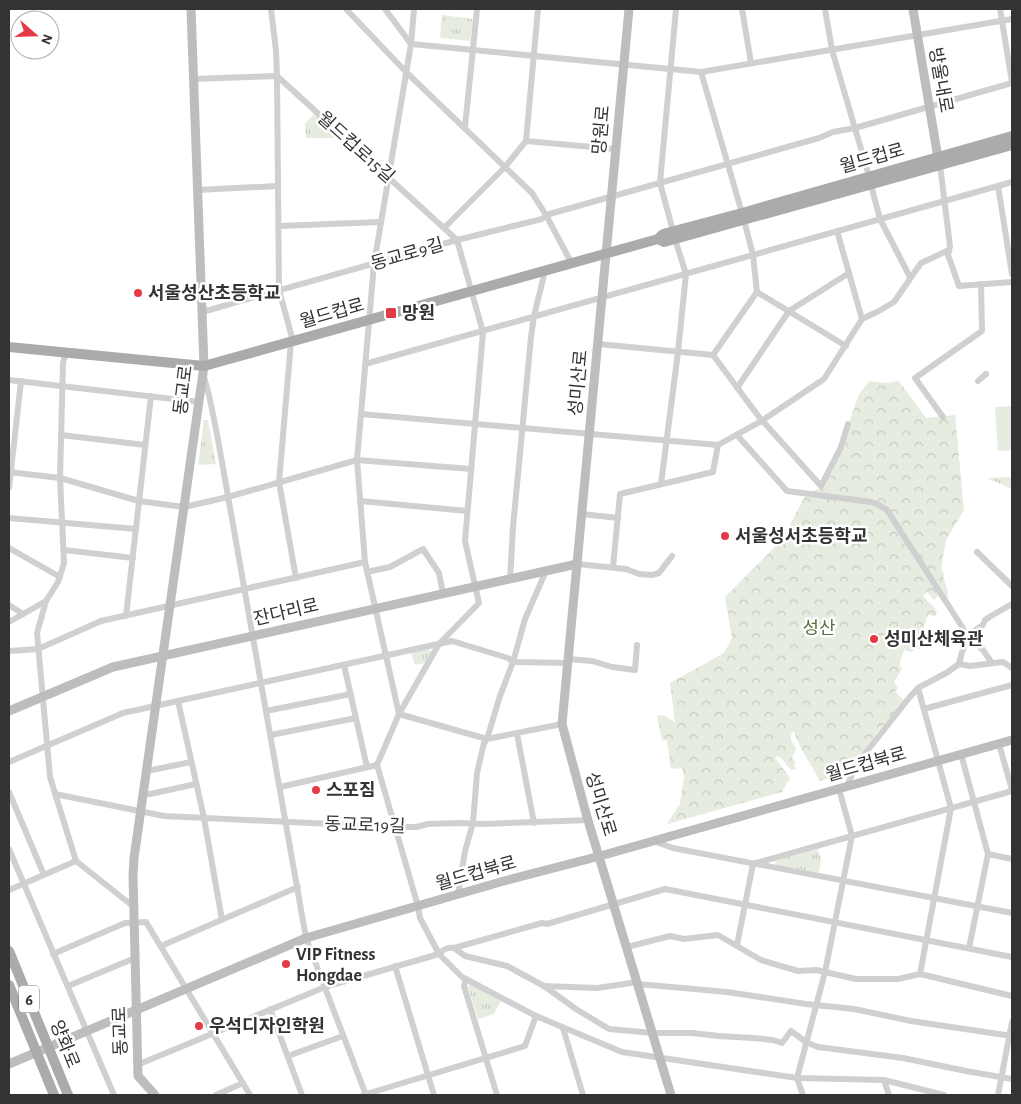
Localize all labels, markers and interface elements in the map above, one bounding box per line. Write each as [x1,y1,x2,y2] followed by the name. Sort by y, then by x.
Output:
[10,10,60,60] north arrow
[38,32,55,46] text: N
[925,46,957,114] street label: 방울내로
[589,104,613,156] street label: 망원로
[313,107,399,187] street label: 월드컵로15길
[837,139,907,177] street label: 월드컵로
[369,235,446,274] street label: 동교로9길
[148,283,280,303] place label: 서울성산초등학교
[132,287,144,299] marker: 서울성산초등학교
[297,294,367,332] street label: 월드컵로
[402,304,435,323] place label: 망원
[384,306,398,320] marker: 망원
[565,349,591,417] street label: 성미산로
[171,364,196,416] street label: 동교로
[735,526,867,546] place label: 서울성서초등학교
[719,530,731,542] marker: 서울성서초등학교
[251,595,321,629] street label: 잔다리로
[802,619,836,638] park label: 성산
[884,630,984,649] place label: 성미산체육관
[868,633,880,645] marker: 성미산체육관
[823,743,909,785] street label: 월드컵북로
[582,769,620,839] street label: 성미산로
[326,781,376,800] place label: 스포짐
[310,784,322,796] marker: 스포짐
[324,815,406,836] street label: 동교로19길
[433,852,519,894] street label: 월드컵북로
[296,946,375,985] place label: VIP Fitness Hongdae
[280,958,292,970] marker: VIP Fitness Hongdae
[19,986,39,1012] road number: 6
[110,1006,131,1056] street label: 동교로
[209,1016,325,1036] place label: 우석디자인학원
[46,1018,83,1071] street label: 양화로
[193,1020,205,1032] marker: 우석디자인학원

